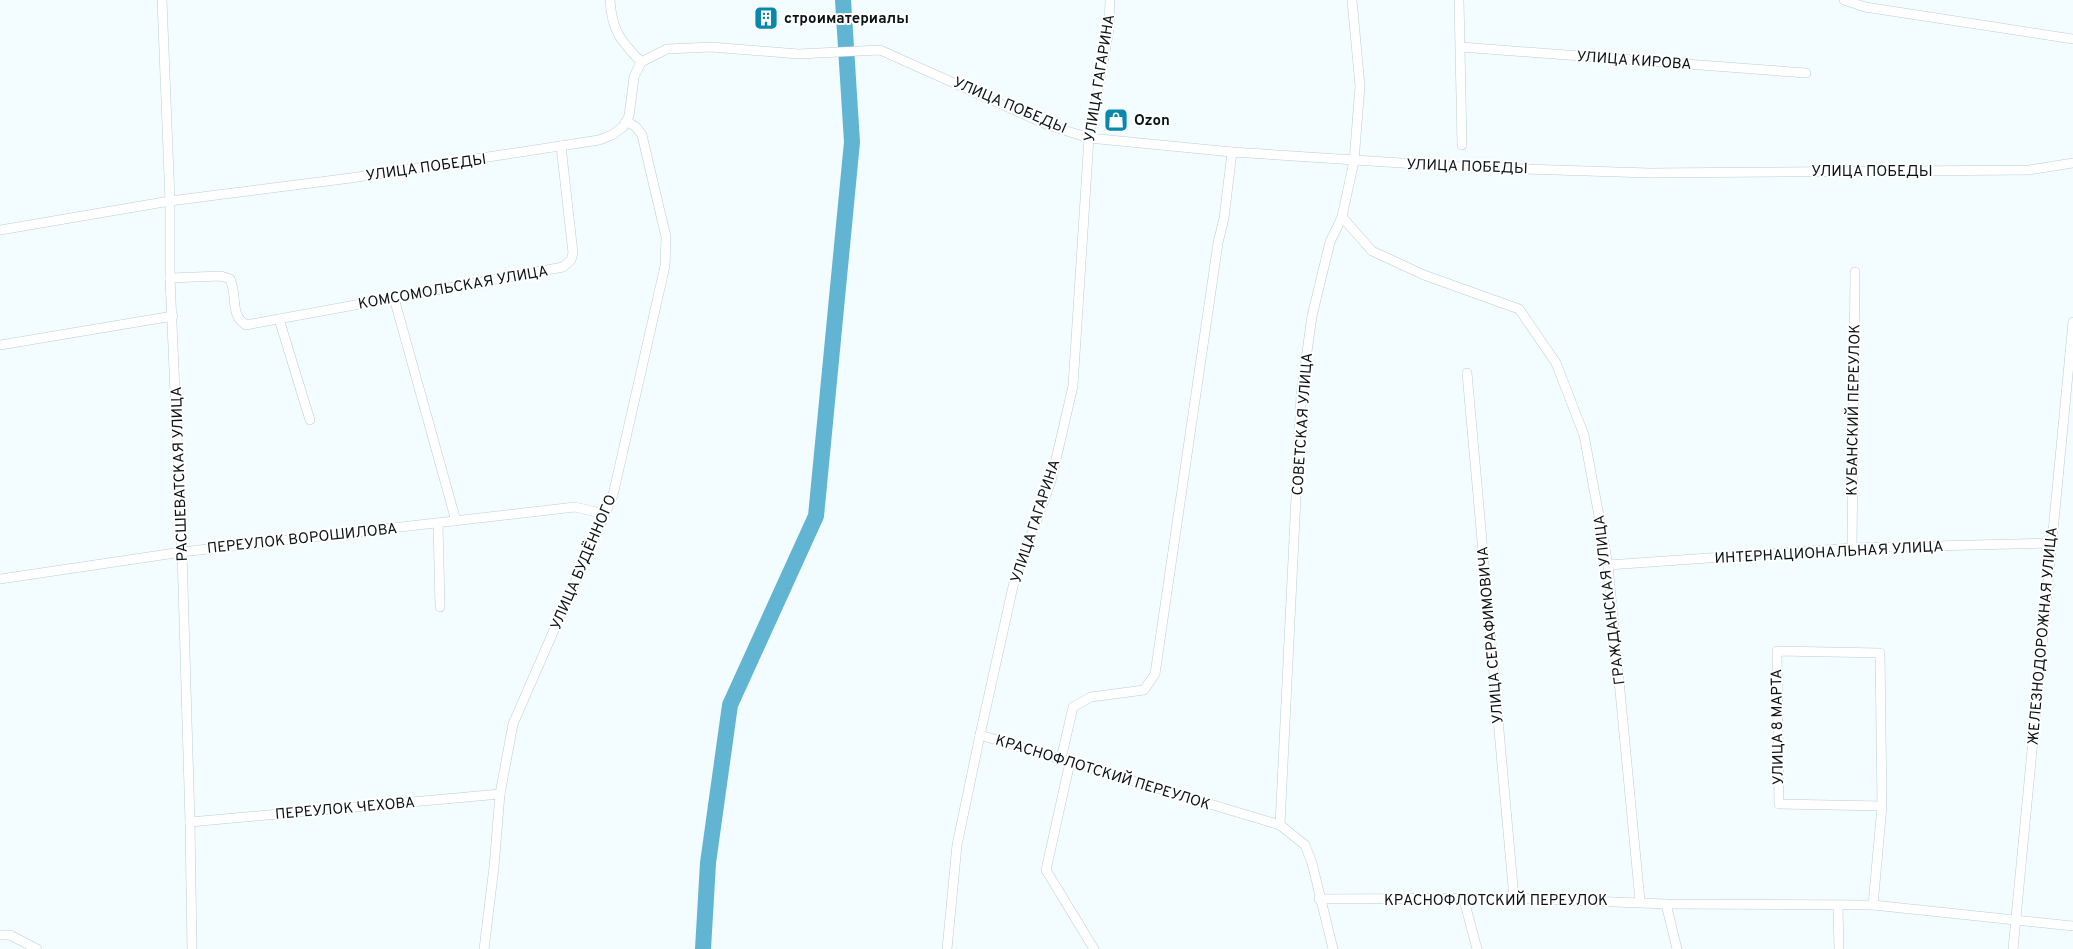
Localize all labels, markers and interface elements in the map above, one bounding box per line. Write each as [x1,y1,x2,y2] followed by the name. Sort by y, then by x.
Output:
[753,5,779,31] building icon: строиматериалы
[784,10,909,29] place label: строиматериалы
[1081,13,1120,143] street label: УЛИЦА ГАГАРИНА
[1576,48,1692,75] street label: УЛИЦА КИРОВА
[950,74,1069,139] street label: УЛИЦА ПОБЕДЫ
[1103,107,1129,133] shop icon: Ozon
[1134,112,1170,131] place label: Ozon
[365,151,488,186] street label: УЛИЦА ПОБЕДЫ
[1406,156,1528,179] street label: УЛИЦА ПОБЕДЫ
[1811,163,1933,182] street label: УЛИЦА ПОБЕДЫ
[357,262,550,315] street label: КОМСОМОЛЬСКАЯ УЛИЦА
[1842,324,1866,496] street label: КУБАНСКИЙ ПЕРЕУЛОК
[1289,352,1318,496] street label: СОВЕТСКАЯ УЛИЦА
[168,386,193,562] street label: РАСШЕВАТСКАЯ УЛИЦА
[1007,457,1065,586] street label: УЛИЦА ГАГАРИНА
[546,492,621,633] street label: УЛИЦА БУДЁННОГО
[1591,514,1630,686] street label: ГРАЖДАНСКАЯ УЛИЦА
[206,520,398,559] street label: ПЕРЕУЛОК ВОРОШИЛОВА
[2024,526,2063,746] street label: ЖЕЛЕЗНОДОРОЖНАЯ УЛИЦА
[1714,538,1944,569] street label: ИНТЕРНАЦИОНАЛЬНАЯ УЛИЦА
[1474,545,1509,724] street label: УЛИЦА СЕРАФИМОВИЧА
[1768,669,1789,785] street label: УЛИЦА 8 МАРТА
[993,730,1213,815] street label: КРАСНОФЛОТСКИЙ ПЕРЕУЛОК
[274,794,416,825] street label: ПЕРЕУЛОК ЧЕХОВА
[1384,890,1608,911] street label: КРАСНОФЛОТСКИЙ ПЕРЕУЛОК

